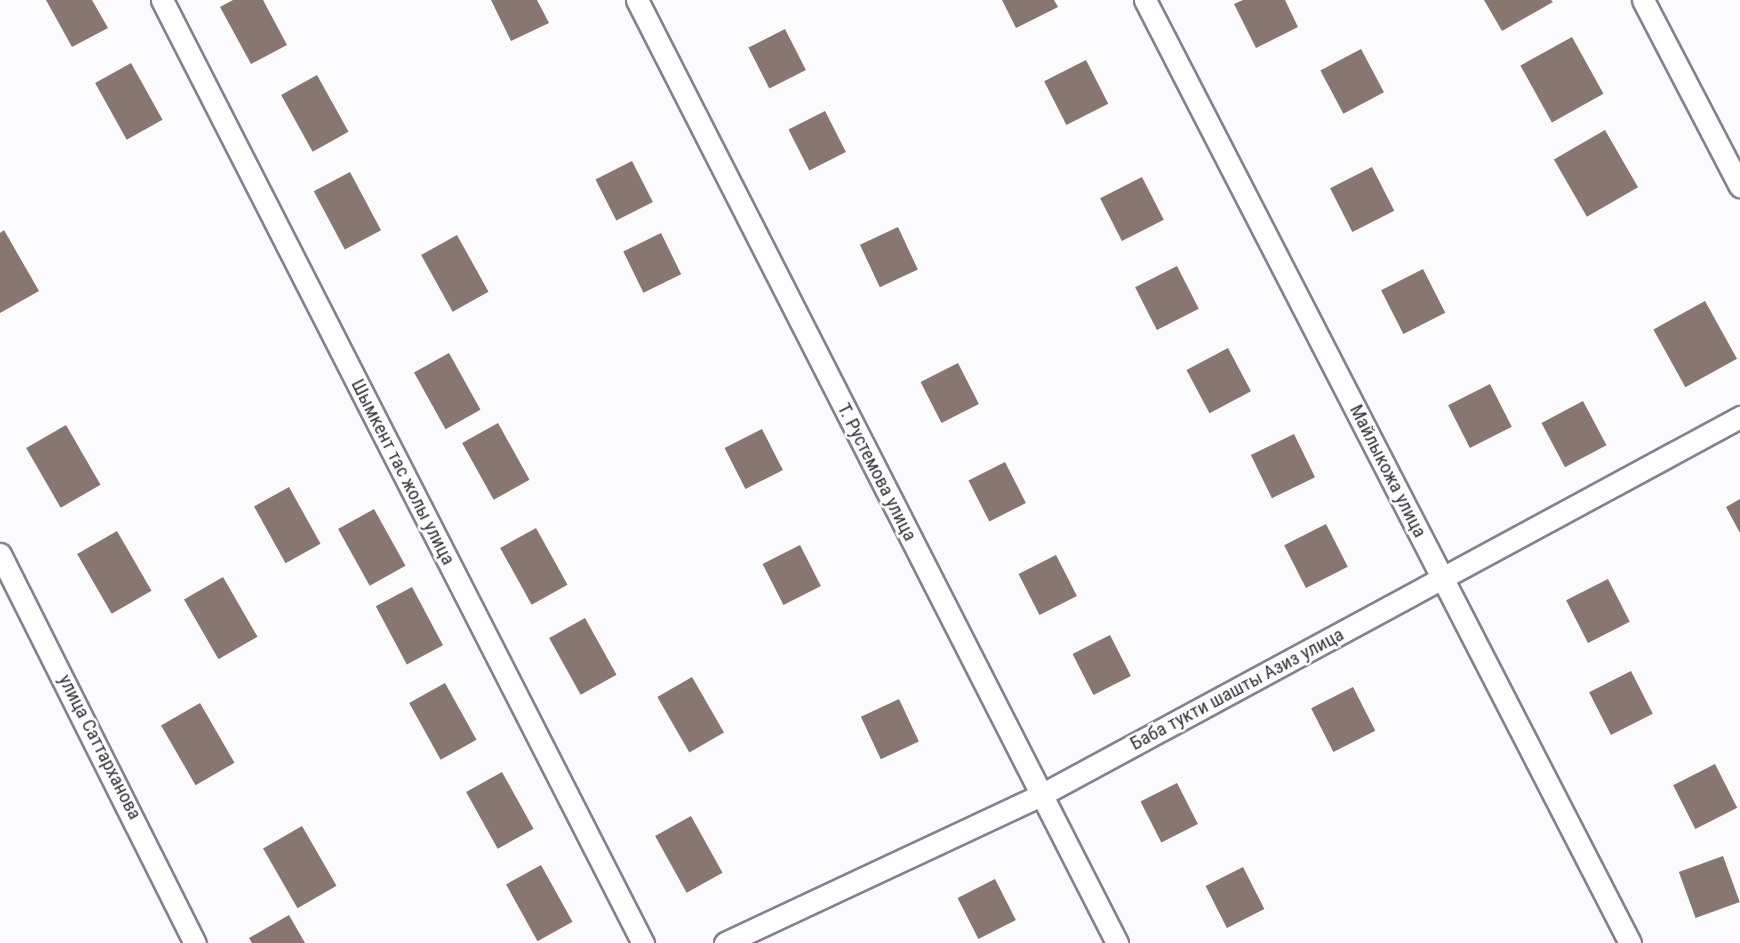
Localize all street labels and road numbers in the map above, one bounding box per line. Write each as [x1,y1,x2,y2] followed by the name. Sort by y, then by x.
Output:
[346,375,460,569] street label: Шымкент тас жолы улица
[832,399,922,545] street label: Т. Рустемова улица
[1345,401,1431,541] street label: Майлыкожа улица
[1126,623,1348,755] street label: Баба тукти шашты Азиз улица
[54,671,146,823] street label: улица Саттарханова

